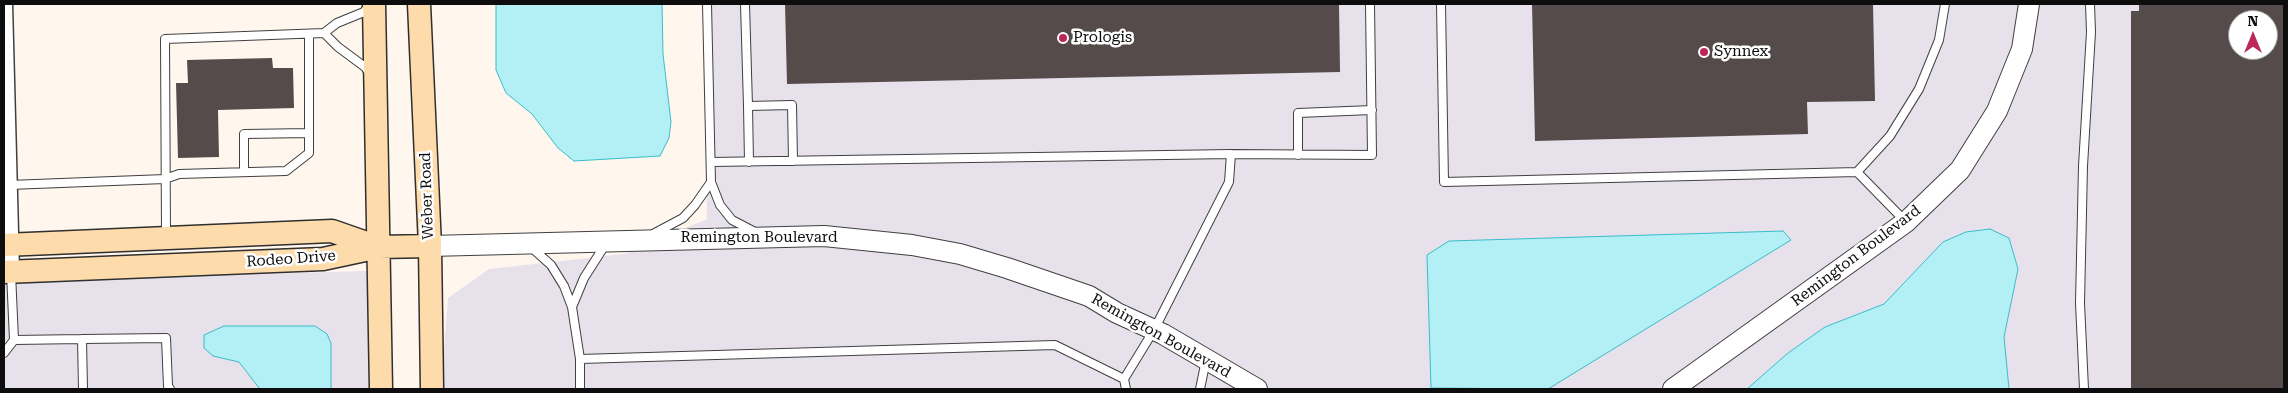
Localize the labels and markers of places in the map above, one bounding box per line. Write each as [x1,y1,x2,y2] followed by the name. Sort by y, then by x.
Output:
[1073,29,1132,47] place label: Prologis
[1057,32,1069,44] marker: Prologis
[1714,43,1768,61] place label: Synnex
[1698,46,1710,58] marker: Synnex

